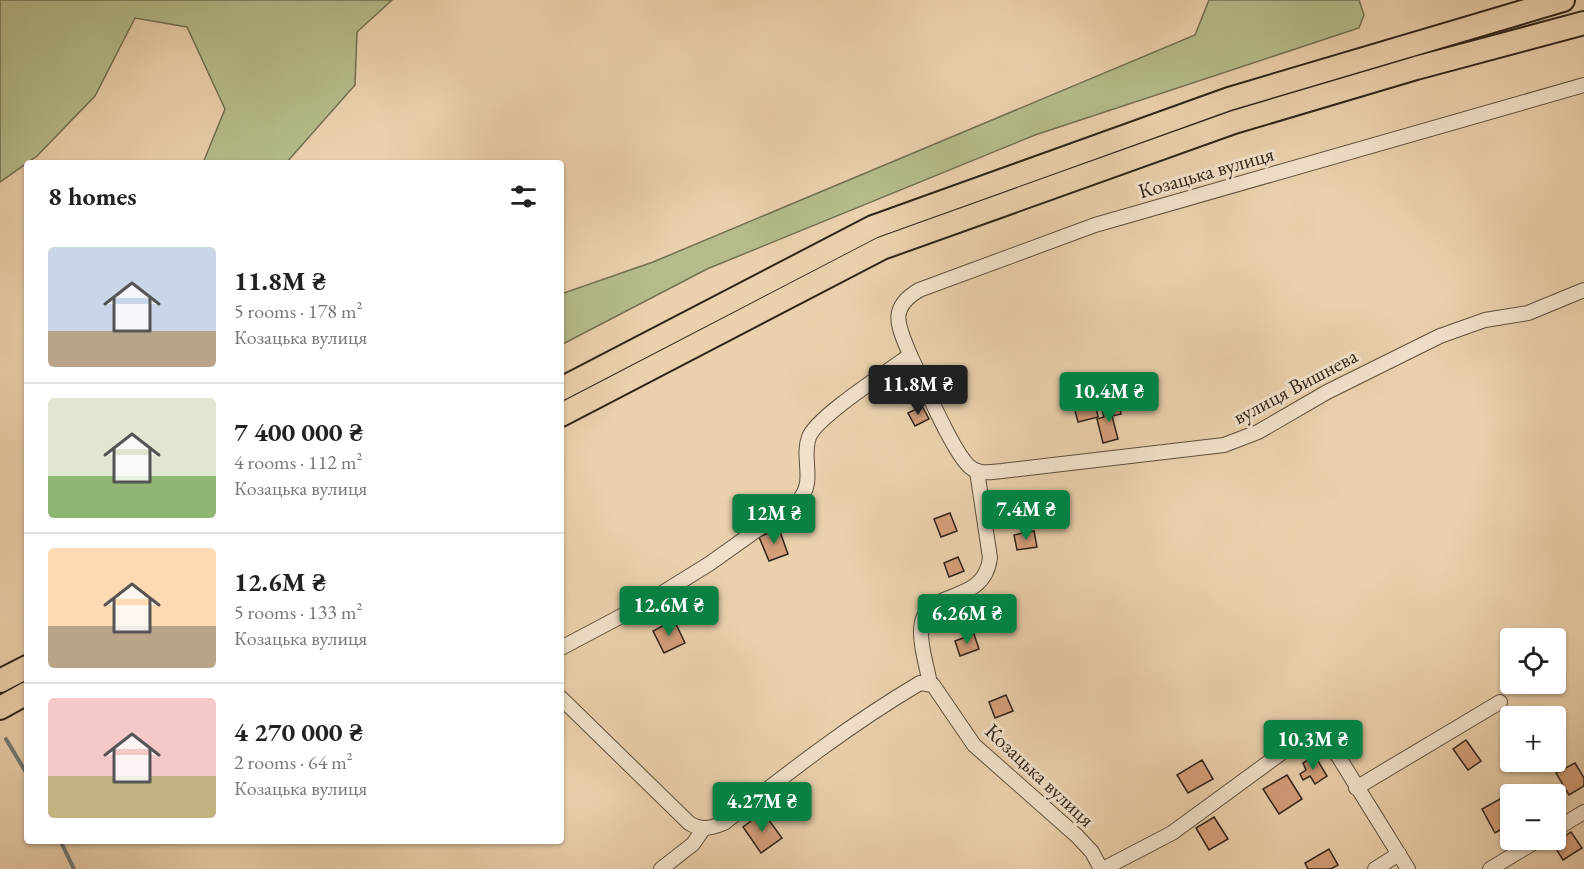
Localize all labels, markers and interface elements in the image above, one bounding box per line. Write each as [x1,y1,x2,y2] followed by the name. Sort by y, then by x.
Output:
[1135,140,1277,204] street label: Козацька вулиця
[48,179,137,213] text: 8 homes
[507,180,540,213] icon: filters
[234,264,326,298] text: 11.8M ₴
[96,271,168,343] icon: home
[234,298,362,324] text: 5 rooms · 178 m²
[234,324,367,350] text: Козацька вулиця
[1228,342,1362,430] street label: вулиця Вишнева
[863,365,973,416] pin: 11.8M ₴
[883,371,953,397] text: 11.8M ₴
[1054,372,1164,423] pin: 10.4M ₴
[1074,378,1144,404] text: 10.4M ₴
[234,415,363,449] text: 7 400 000 ₴
[96,422,168,494] icon: home
[234,449,362,475] text: 4 rooms · 112 m²
[234,475,367,501] text: Козацька вулиця
[977,490,1075,541] pin: 7.4M ₴
[732,494,816,545] pin: 12M ₴
[996,496,1056,522] text: 7.4M ₴
[746,500,802,526] text: 12M ₴
[234,565,326,599] text: 12.6M ₴
[96,572,168,644] icon: home
[614,586,724,637] pin: 12.6M ₴
[634,592,704,618] text: 12.6M ₴
[912,594,1022,645] pin: 6.26M ₴
[234,599,362,625] text: 5 rooms · 133 m²
[932,600,1002,626] text: 6.26M ₴
[234,625,367,651] text: Козацька вулиця
[1500,628,1566,850] map controls
[1500,628,1566,694] button: locate
[1500,706,1566,772] button: +
[234,715,363,749] text: 4 270 000 ₴
[980,717,1100,833] street label: Козацька вулиця
[1258,720,1368,771] pin: 10.3M ₴
[96,722,168,794] icon: home
[1278,726,1348,752] text: 10.3M ₴
[234,749,353,775] text: 2 rooms · 64 m²
[234,775,367,801] text: Козацька вулиця
[707,782,817,833] pin: 4.27M ₴
[1500,784,1566,850] button: −
[727,788,797,814] text: 4.27M ₴

